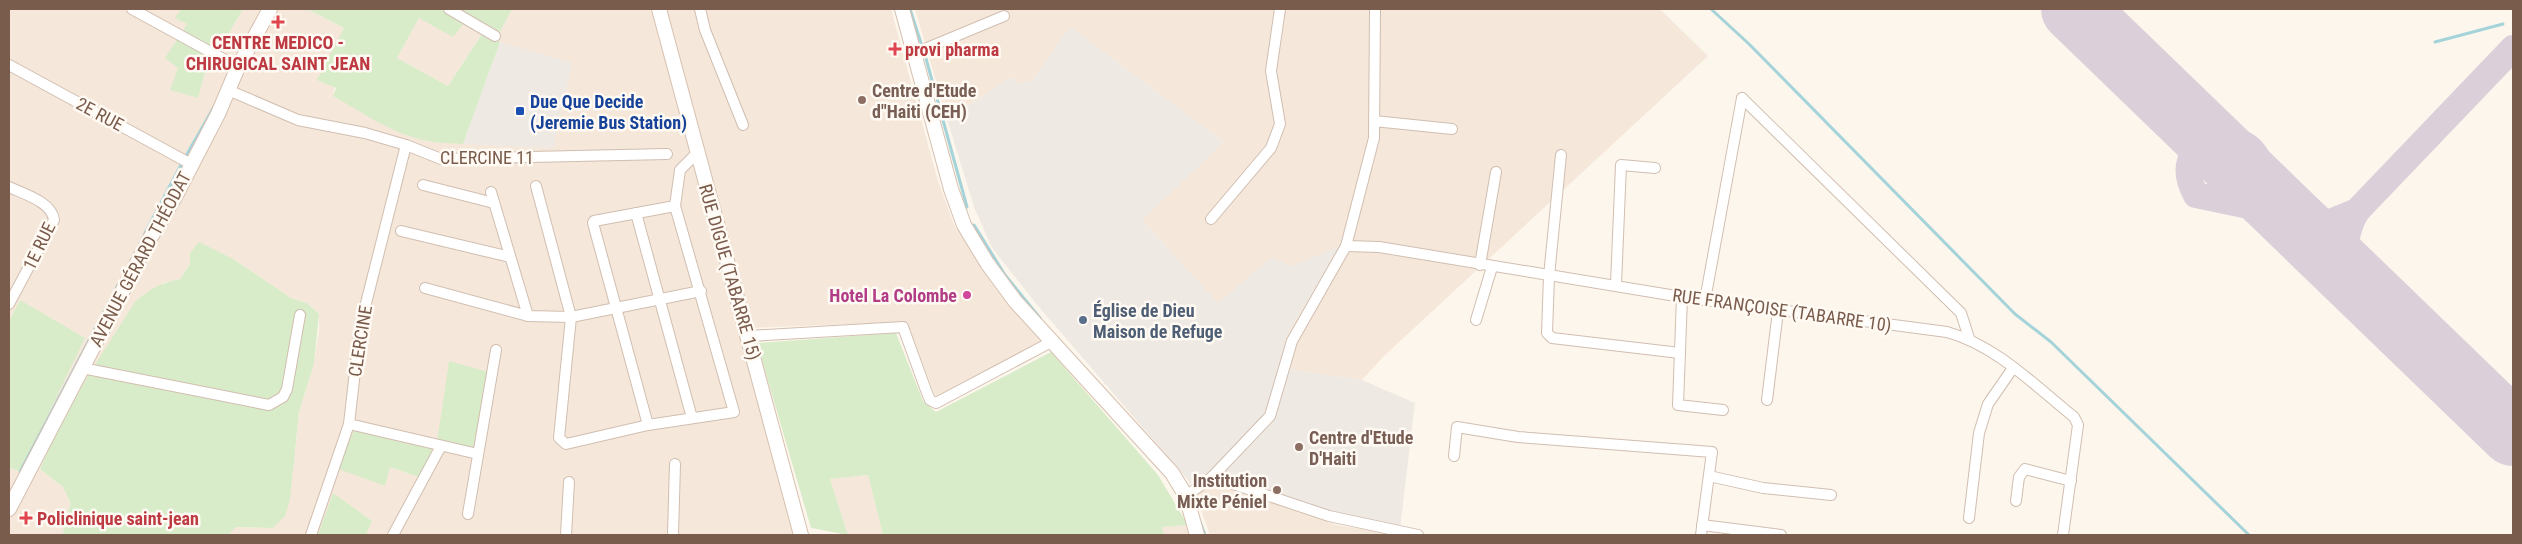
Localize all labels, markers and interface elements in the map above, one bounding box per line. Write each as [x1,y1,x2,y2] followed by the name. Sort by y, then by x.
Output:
[271,15,285,29] marker: CENTRE MEDICO - CHIRUGICAL SAINT JEAN
[186,32,370,74] place label: CENTRE MEDICO - CHIRUGICAL SAINT JEAN
[905,39,999,60] place label: provi pharma
[889,43,901,55] marker: provi pharma
[872,80,977,123] place label: Centre d'Etude d"Haiti (CEH)
[530,91,687,134] place label: Due Que Decide (Jeremie Bus Station)
[73,93,127,135] street label: 2E RUE
[856,94,868,106] marker: Centre d'Etude d"Haiti (CEH)
[514,105,526,117] marker: Due Que Decide (Jeremie Bus Station)
[440,147,534,168] street label: CLERCINE 11
[85,168,195,350] street label: AVENUE GÉRARD THÉODAT
[694,182,765,363] street label: RUE DIGUE (TABARRE 15)
[18,219,60,273] street label: 1E RUE
[1671,284,1893,337] street label: RUE FRANÇOISE (TABARRE 10)
[829,285,957,306] place label: Hotel La Colombe
[961,289,973,301] marker: Hotel La Colombe
[1093,300,1223,342] place label: Église de Dieu Maison de Refuge
[344,304,376,378] street label: CLERCINE
[1077,314,1089,326] marker: Église de Dieu Maison de Refuge
[1309,427,1414,469] place label: Centre d'Etude D'Haiti
[1293,441,1305,453] marker: Centre d'Etude D'Haiti
[1177,470,1267,512] place label: Institution Mixte Péniel
[1271,484,1283,496] marker: Institution Mixte Péniel
[37,508,199,529] place label: Policlinique saint-jean
[19,511,33,525] marker: Policlinique saint-jean

